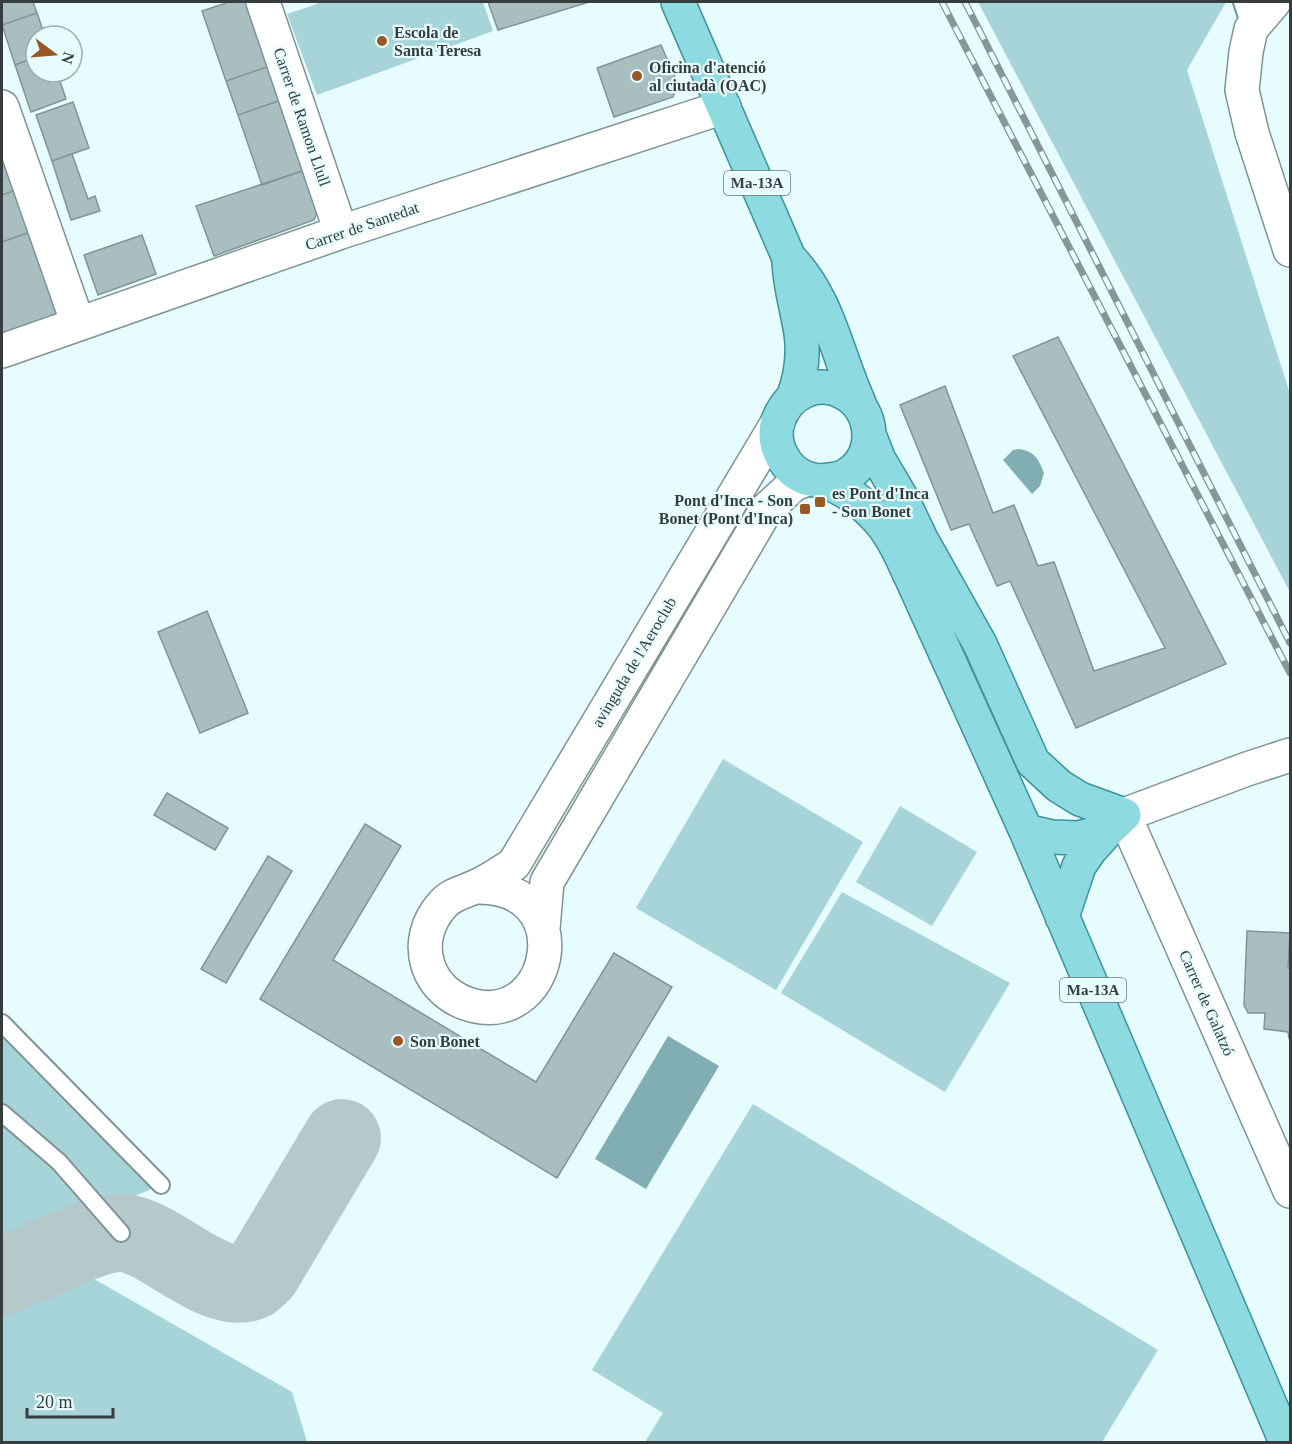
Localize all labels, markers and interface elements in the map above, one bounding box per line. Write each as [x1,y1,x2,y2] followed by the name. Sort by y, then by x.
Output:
[24,24,84,84] north arrow
[394,24,481,59] place label: Escola de Santa Teresa
[375,34,389,48] marker: Escola de Santa Teresa
[270,46,334,189] street label: Carrer de Ramon Llull
[58,50,78,66] text: N
[649,59,766,95] place label: Oficina d'atenció al ciutadà (OAC)
[630,69,644,83] marker: Oficina d'atenció al ciutadà (OAC)
[724,171,790,195] road number: Ma-13A
[303,198,422,253] street label: Carrer de Santedat
[832,485,929,520] place label: es Pont d'Inca - Son Bonet
[659,492,793,528] place label: Pont d'Inca - Son Bonet (Pont d'Inca)
[813,495,827,509] marker: es Pont d'Inca - Son Bonet
[798,502,812,516] marker: Pont d'Inca - Son Bonet (Pont d'Inca)
[588,594,680,731] street label: avinguda de l'Aeroclub
[1176,948,1238,1058] street label: Carrer de Galatzó
[1060,978,1126,1002] road number: Ma-13A
[410,1033,480,1050] place label: Son Bonet
[391,1034,405,1048] marker: Son Bonet
[27,1381,112,1419] scale bar
[36,1392,73,1412] text: 20 m

